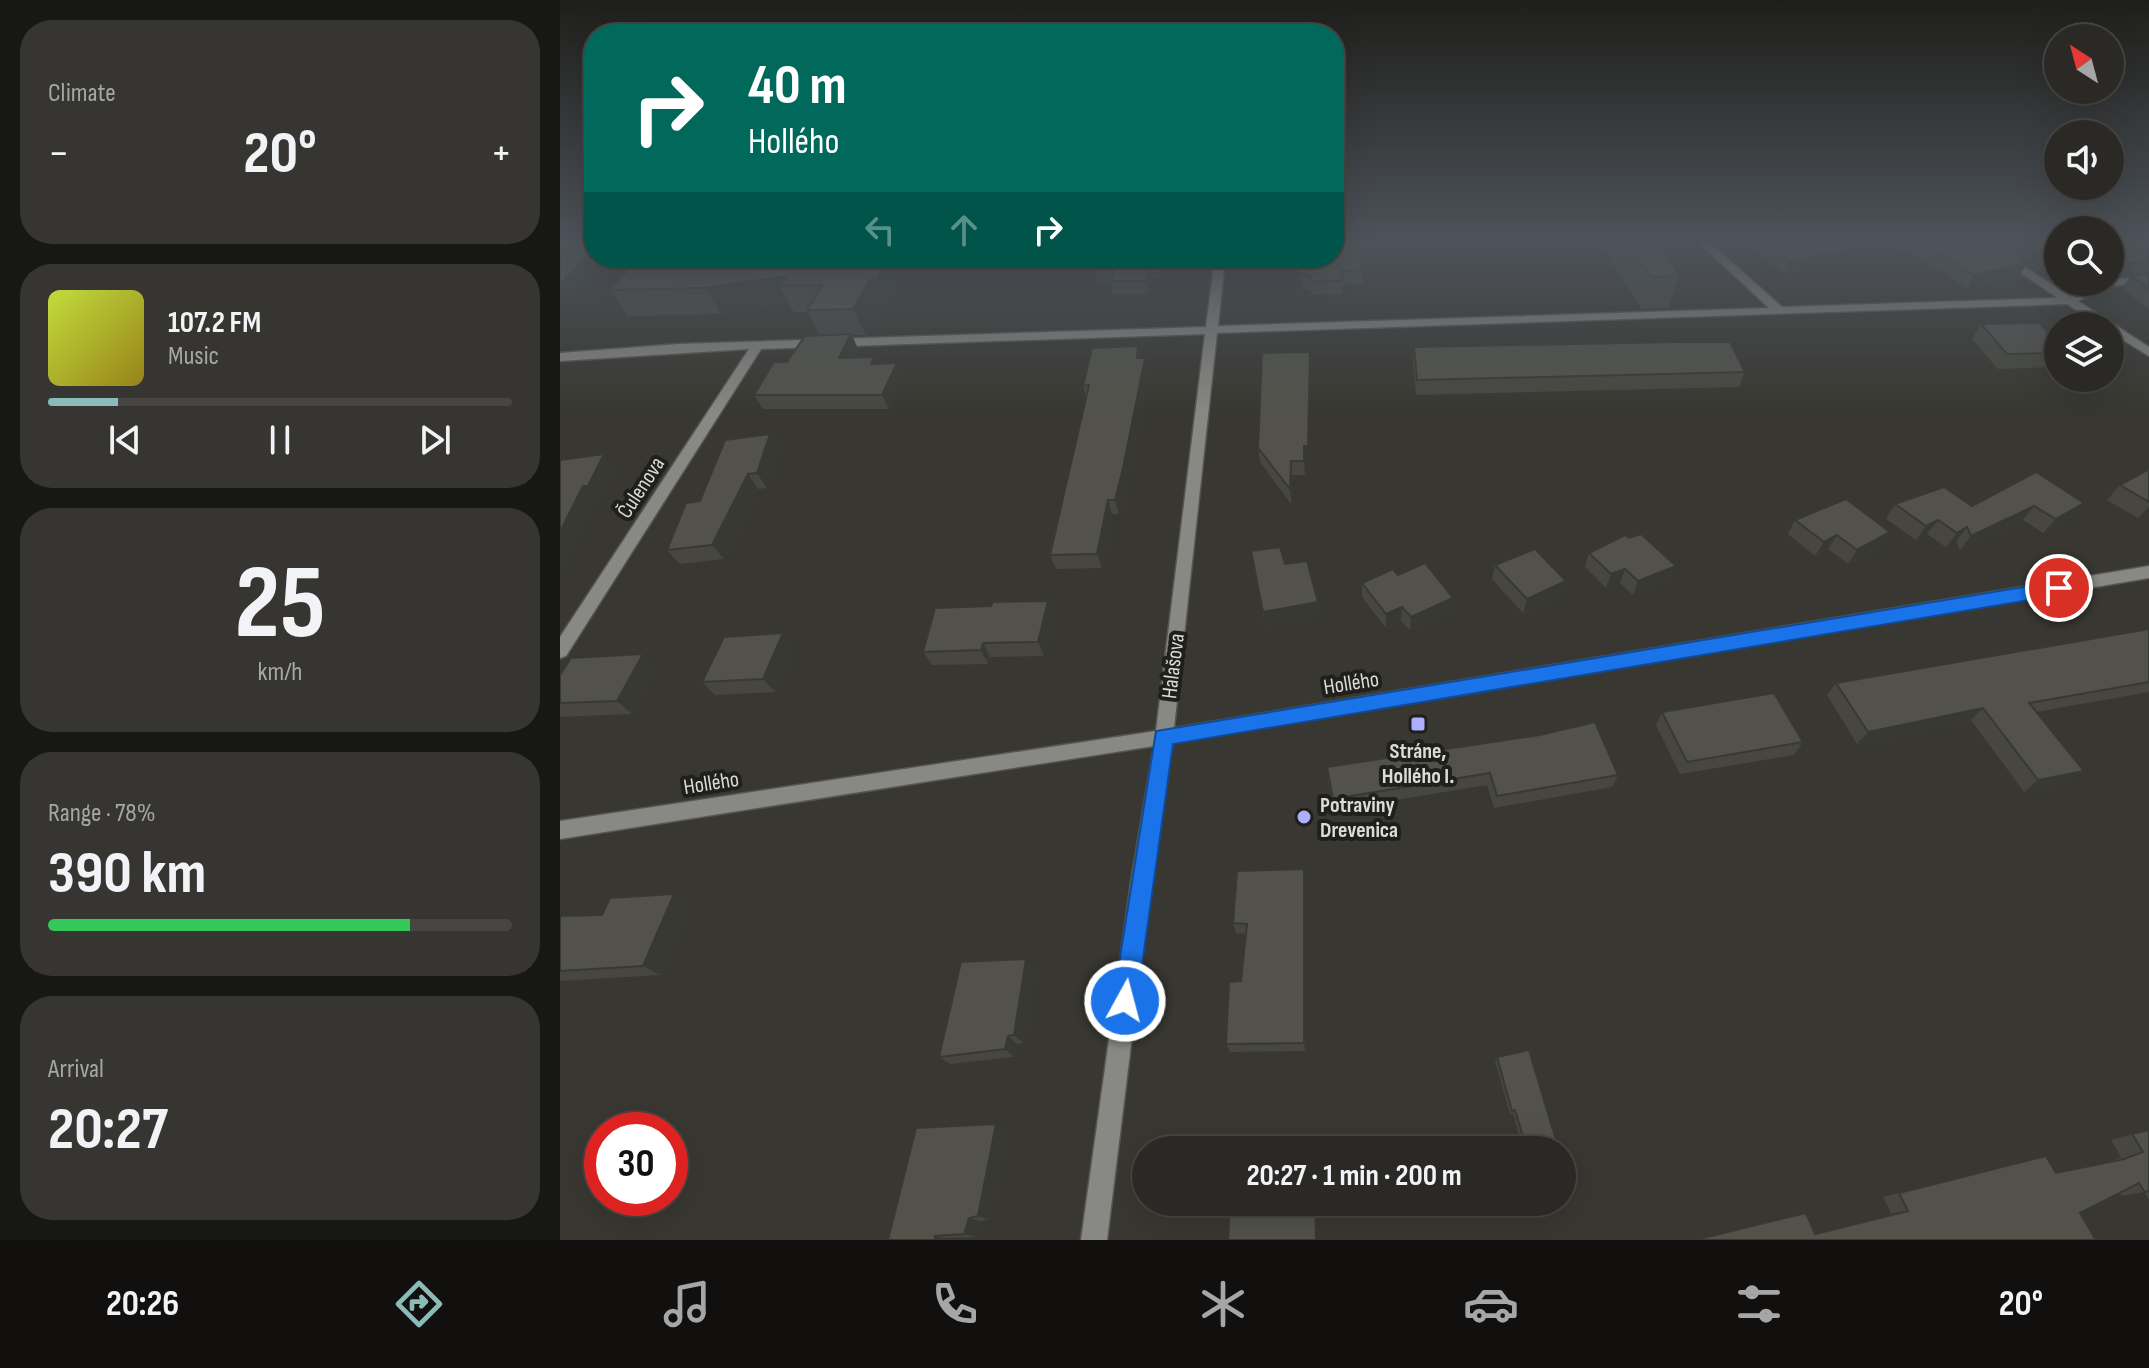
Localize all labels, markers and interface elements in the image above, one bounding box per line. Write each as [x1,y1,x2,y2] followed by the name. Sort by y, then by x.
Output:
[2044,24,2124,104] north arrow
[2044,24,2124,392] map controls
[748,53,847,120] text: 40 m
[616,56,720,160] icon: right
[48,78,116,109] text: Climate
[243,118,317,190] text: 20°
[2044,120,2124,200] button: sound
[748,121,839,164] text: Hollého
[48,127,70,180] text: −
[490,127,512,180] text: +
[858,208,902,252] icon: left
[942,208,986,252] icon: ahead
[1026,208,1070,252] icon: right
[2044,216,2124,296] button: search
[168,305,261,341] text: 107.2 FM
[2044,312,2124,392] button: layers
[168,341,219,372] text: Music
[103,418,147,462] icon: previous
[258,418,302,462] icon: pause
[413,418,457,462] icon: next
[611,452,671,524] street label: Čulenova
[234,542,326,667] text: 25
[2025,554,2093,622] pin
[2037,566,2081,610] icon: arrive
[1156,632,1191,700] street label: Halašova
[258,657,302,688] text: km/h
[1322,666,1381,701] street label: Hollého
[1409,715,1427,733] marker: Stráne, Hollého I.
[1382,738,1454,790] place label: Stráne, Hollého I.
[682,766,741,801] street label: Hollého
[1320,792,1398,844] place label: Potraviny Drevenica
[48,798,155,829] text: Range · 78%
[1295,808,1313,826] marker: Potraviny Drevenica
[48,838,206,910] text: 390 km
[1083,959,1167,1043] position arrow
[48,1054,104,1085] text: Arrival
[48,1094,168,1166] text: 20:27
[584,1112,688,1216] speed limit sign: 30
[1246,1158,1462,1194] text: 20:27 · 1 min · 200 m
[391,1276,447,1332] icon: directions
[659,1276,715,1332] icon: music
[927,1276,983,1332] icon: phone
[1195,1276,1251,1332] icon: climate
[1463,1276,1519,1332] icon: car
[1731,1276,1787,1332] icon: filters
[106,1283,179,1326] text: 20:26
[1999,1283,2043,1326] text: 20°

